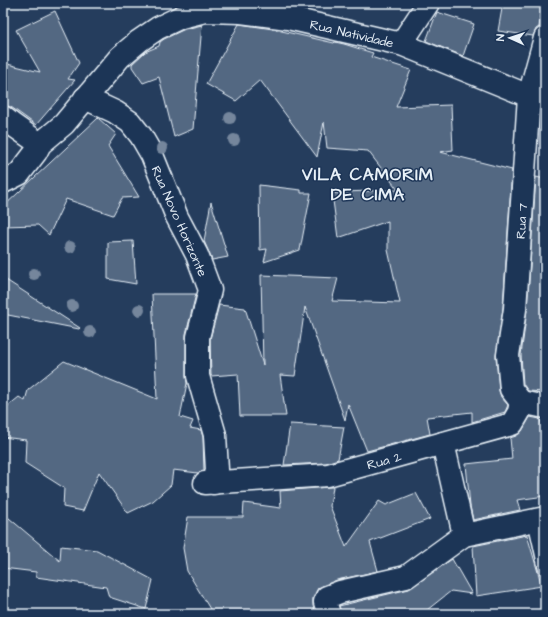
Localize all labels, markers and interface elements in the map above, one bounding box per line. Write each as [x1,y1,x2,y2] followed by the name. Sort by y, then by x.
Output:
[308,16,395,52] street label: Rua Natividade
[490,18,530,58] north arrow
[493,34,508,41] text: N
[147,163,212,280] street label: Rua Novo Horizonte
[301,163,434,207] district label: VILA CAMORIM DE CIMA
[512,203,532,239] street label: Rua 7
[365,448,404,474] street label: Rua 2

